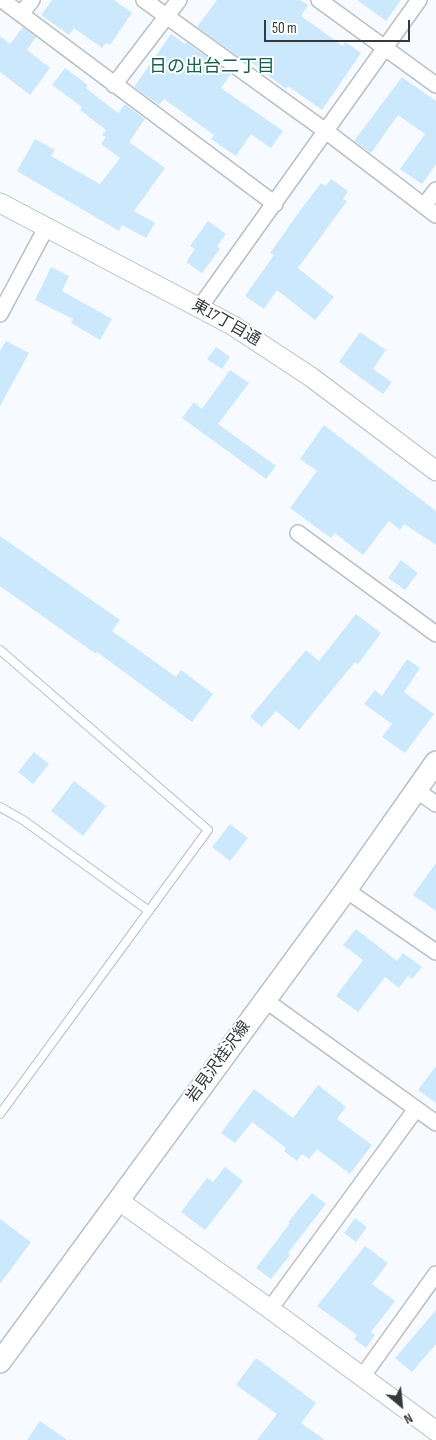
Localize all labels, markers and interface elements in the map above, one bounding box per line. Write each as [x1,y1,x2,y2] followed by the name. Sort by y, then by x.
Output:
[266,10,412,42] scale bar
[272,19,297,38] text: 50 m
[149,56,275,78] district label: 日の出台二丁目
[188,296,264,350] street label: 東17丁目通
[183,1018,255,1106] street label: 岩見沢桂沢線
[376,1380,426,1430] north arrow
[401,1409,416,1428] text: N

